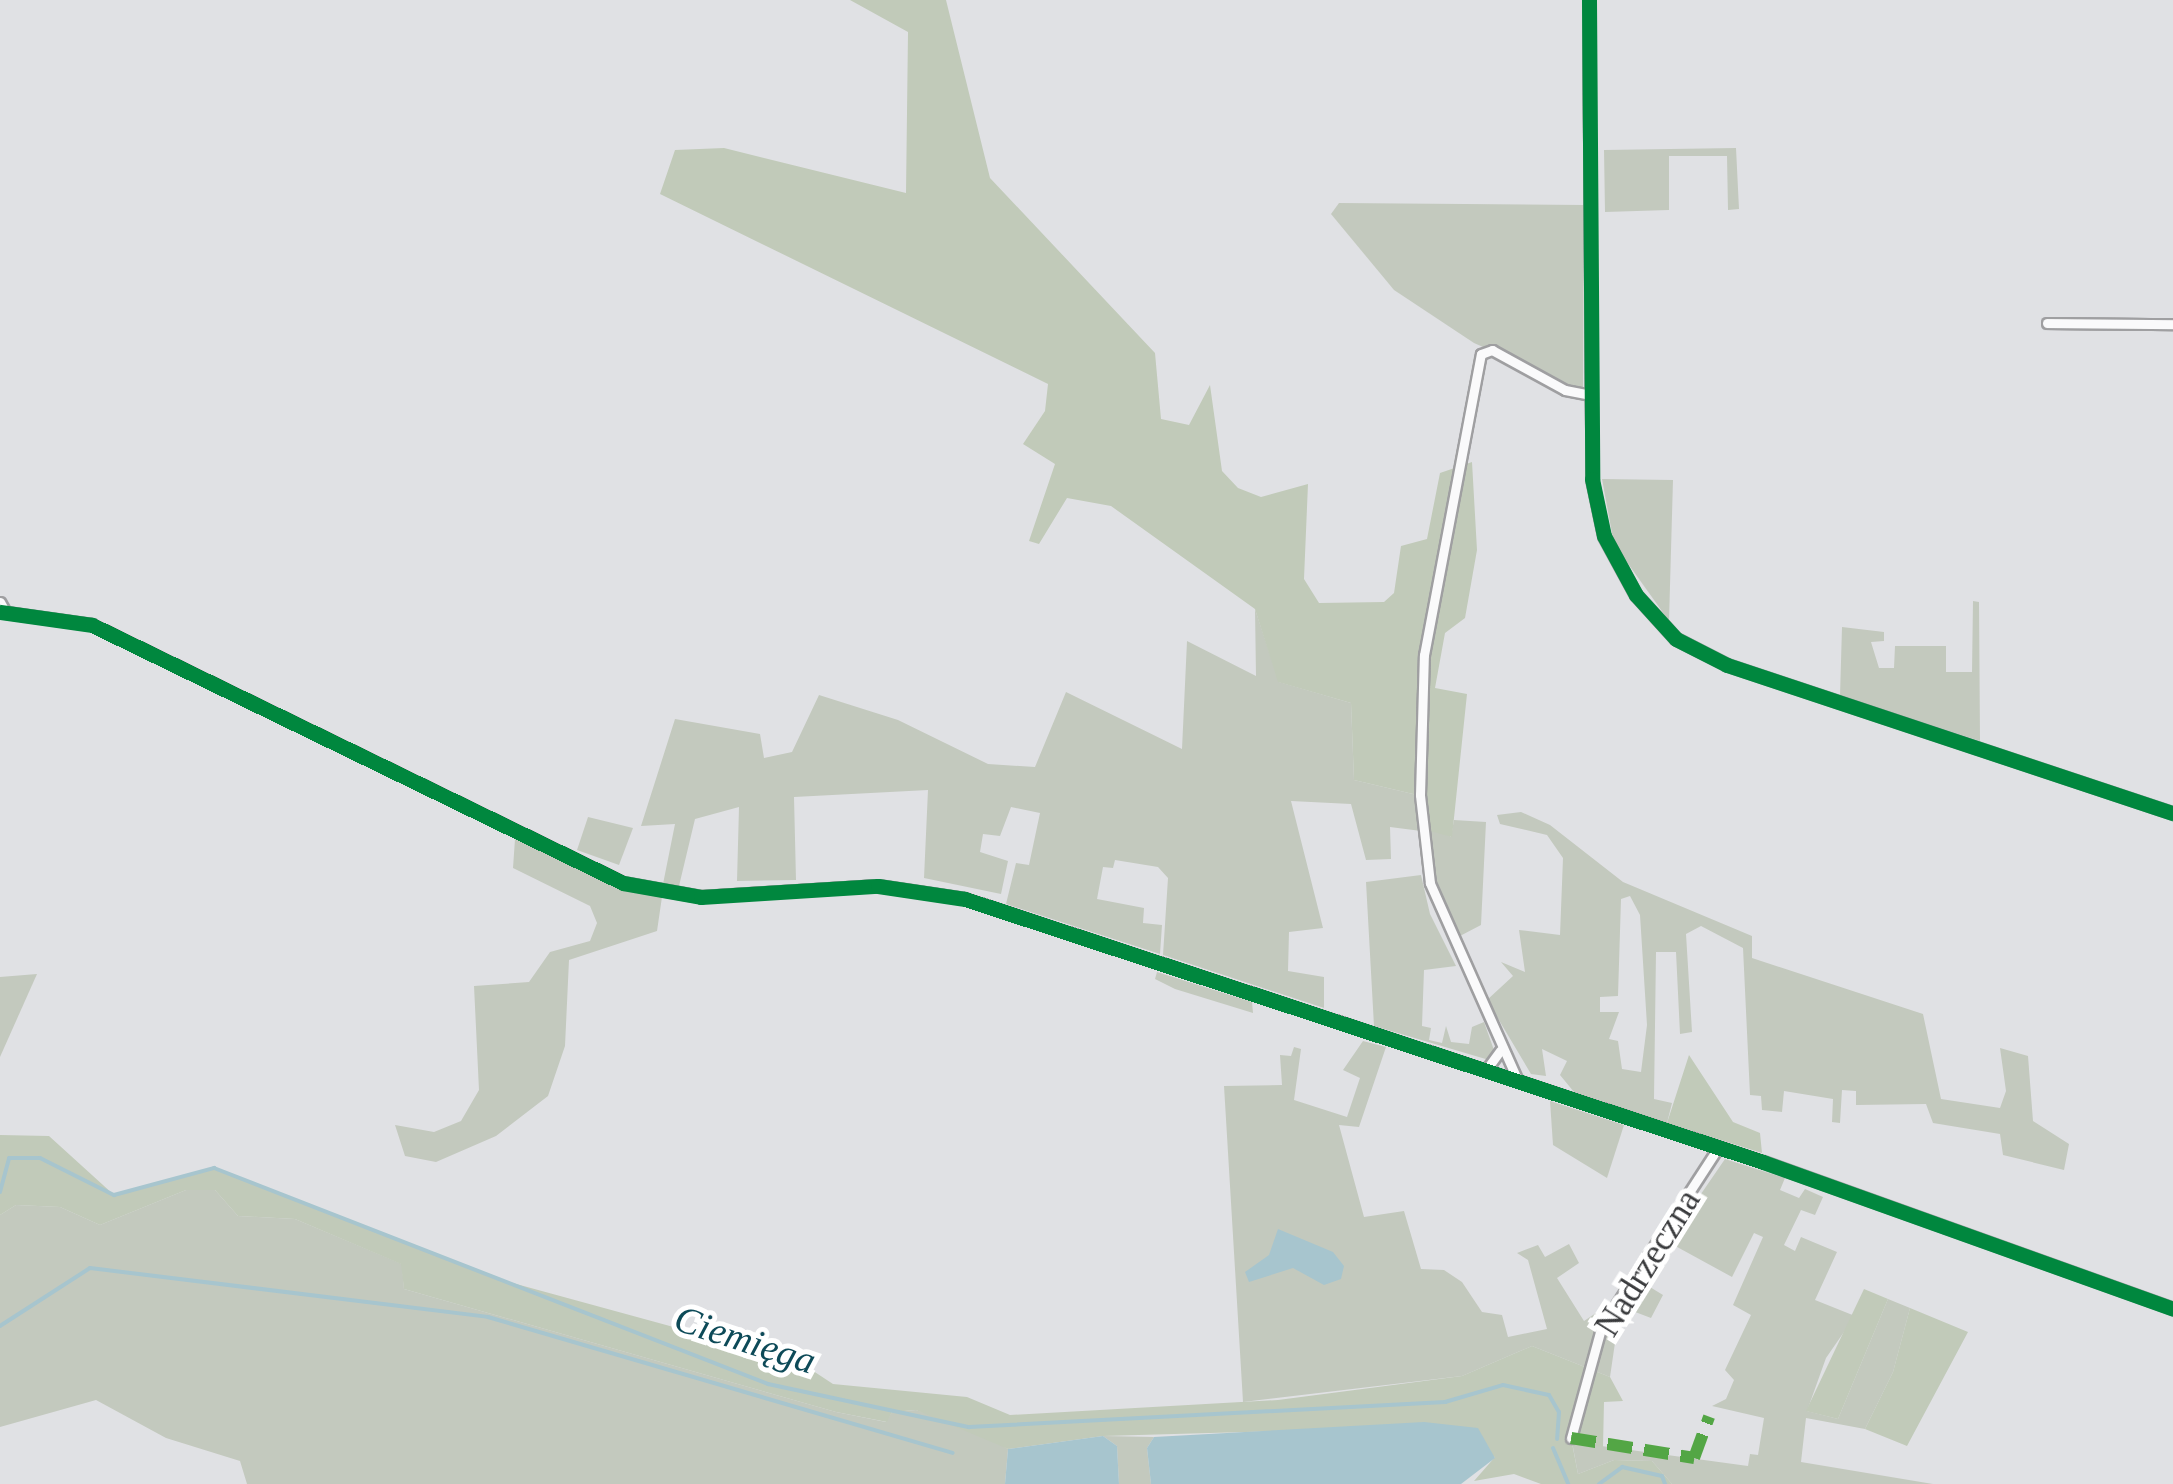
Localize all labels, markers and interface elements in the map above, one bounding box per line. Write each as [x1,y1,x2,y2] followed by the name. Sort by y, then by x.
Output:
[1586,1182,1710,1344] street label: Nadrzeczna
[669,1296,821,1384] water label: Ciemięga

